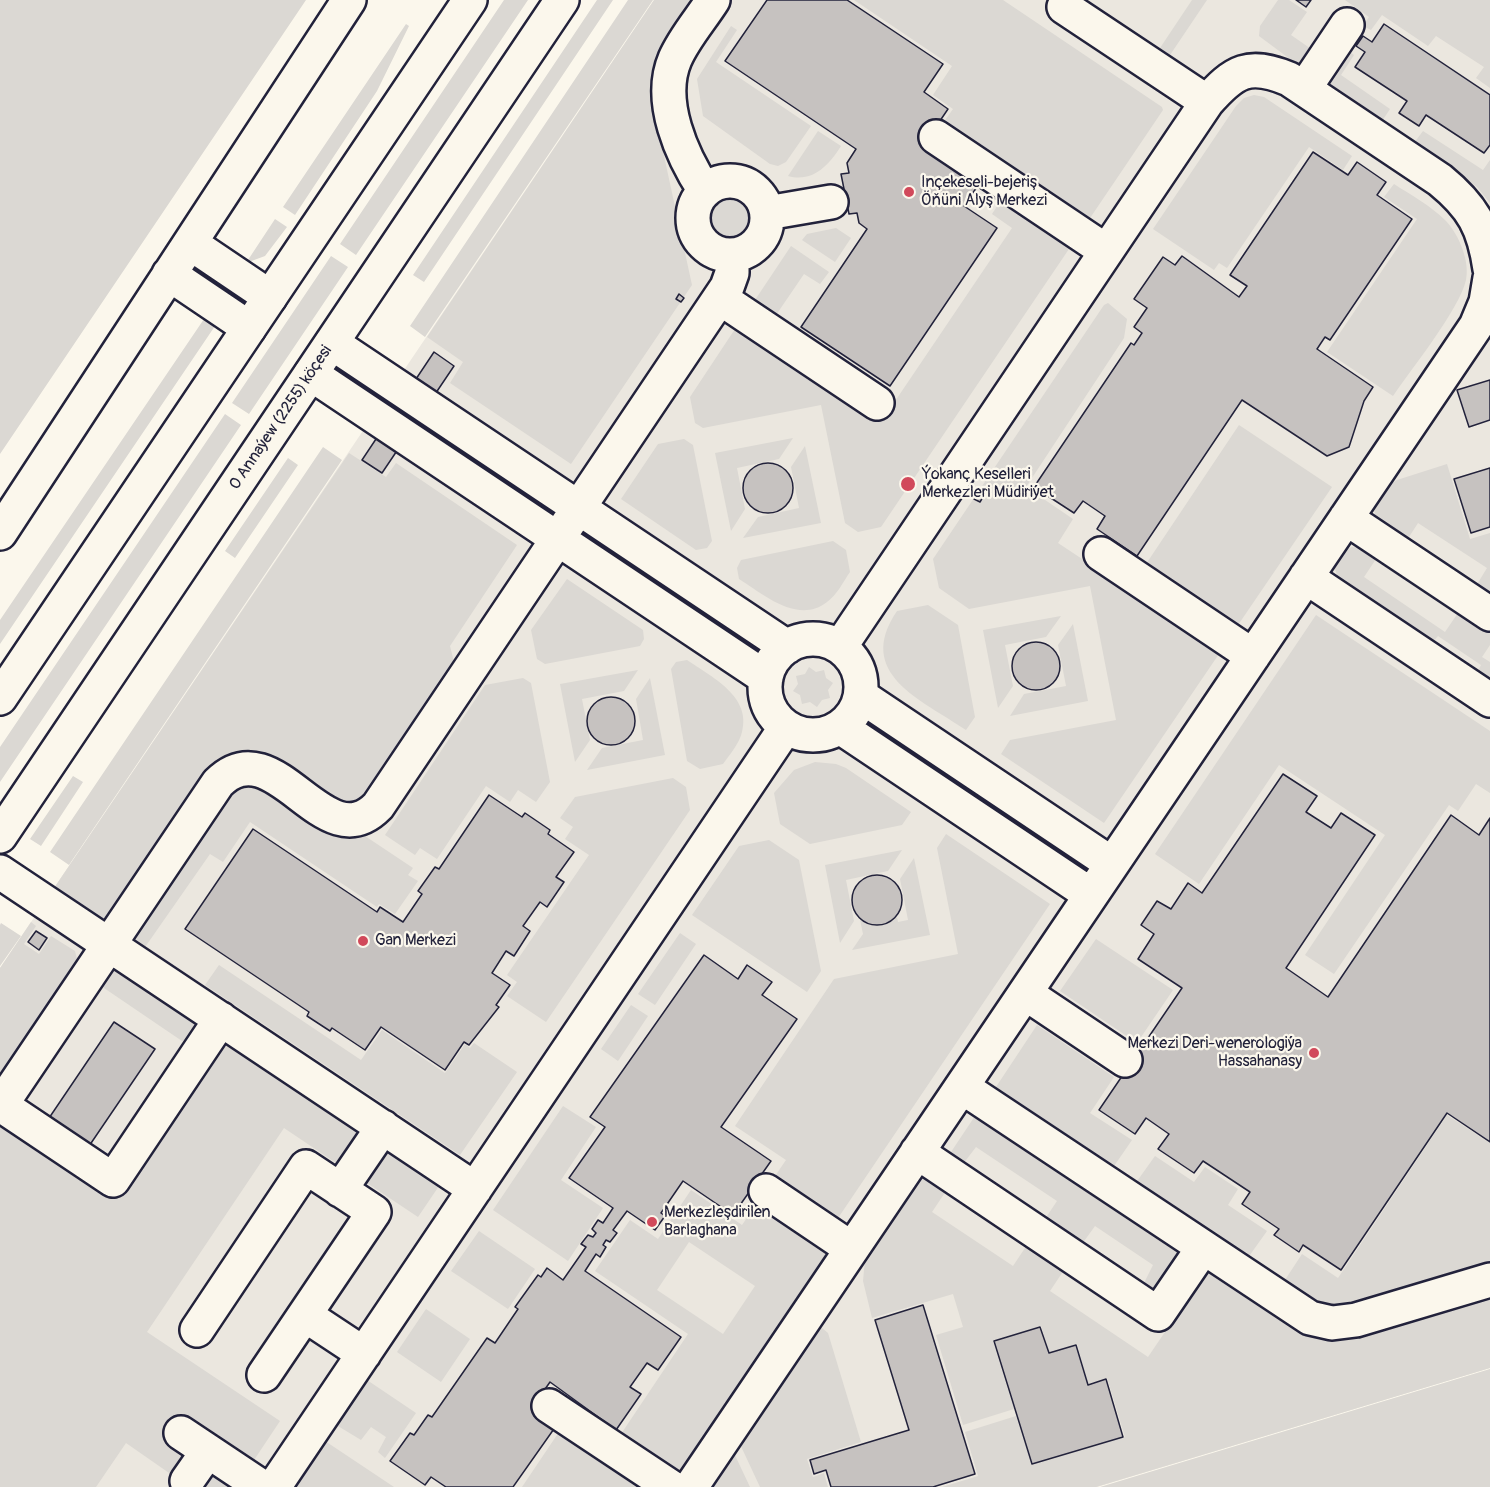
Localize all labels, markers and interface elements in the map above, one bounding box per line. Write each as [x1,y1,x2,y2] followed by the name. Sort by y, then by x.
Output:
[921,173,1047,211] place label: Inçekeseli-bejeriş Öňüni Alyş Merkezi
[902,185,916,199] marker: Inçekeseli-bejeriş Öňüni Alyş Merkezi
[226,342,336,494] street label: O Annaýew (2255) köçesi
[922,465,1054,503] place label: Ýokanç Keselleri Merkezleri Müdiriýet
[899,475,917,493] marker: Ýokanç Keselleri Merkezleri Müdiriýet
[375,931,456,951] place label: Gan Merkezi
[356,934,370,948] marker: Gan Merkezi
[1127,1034,1302,1072] place label: Merkezi Deri-wenerologiýa Hassahanasy
[1307,1046,1321,1060] marker: Merkezi Deri-wenerologiýa Hassahanasy
[664,1203,771,1241] place label: Merkezleşdirilen Barlaghana
[645,1215,659,1229] marker: Merkezleşdirilen Barlaghana

